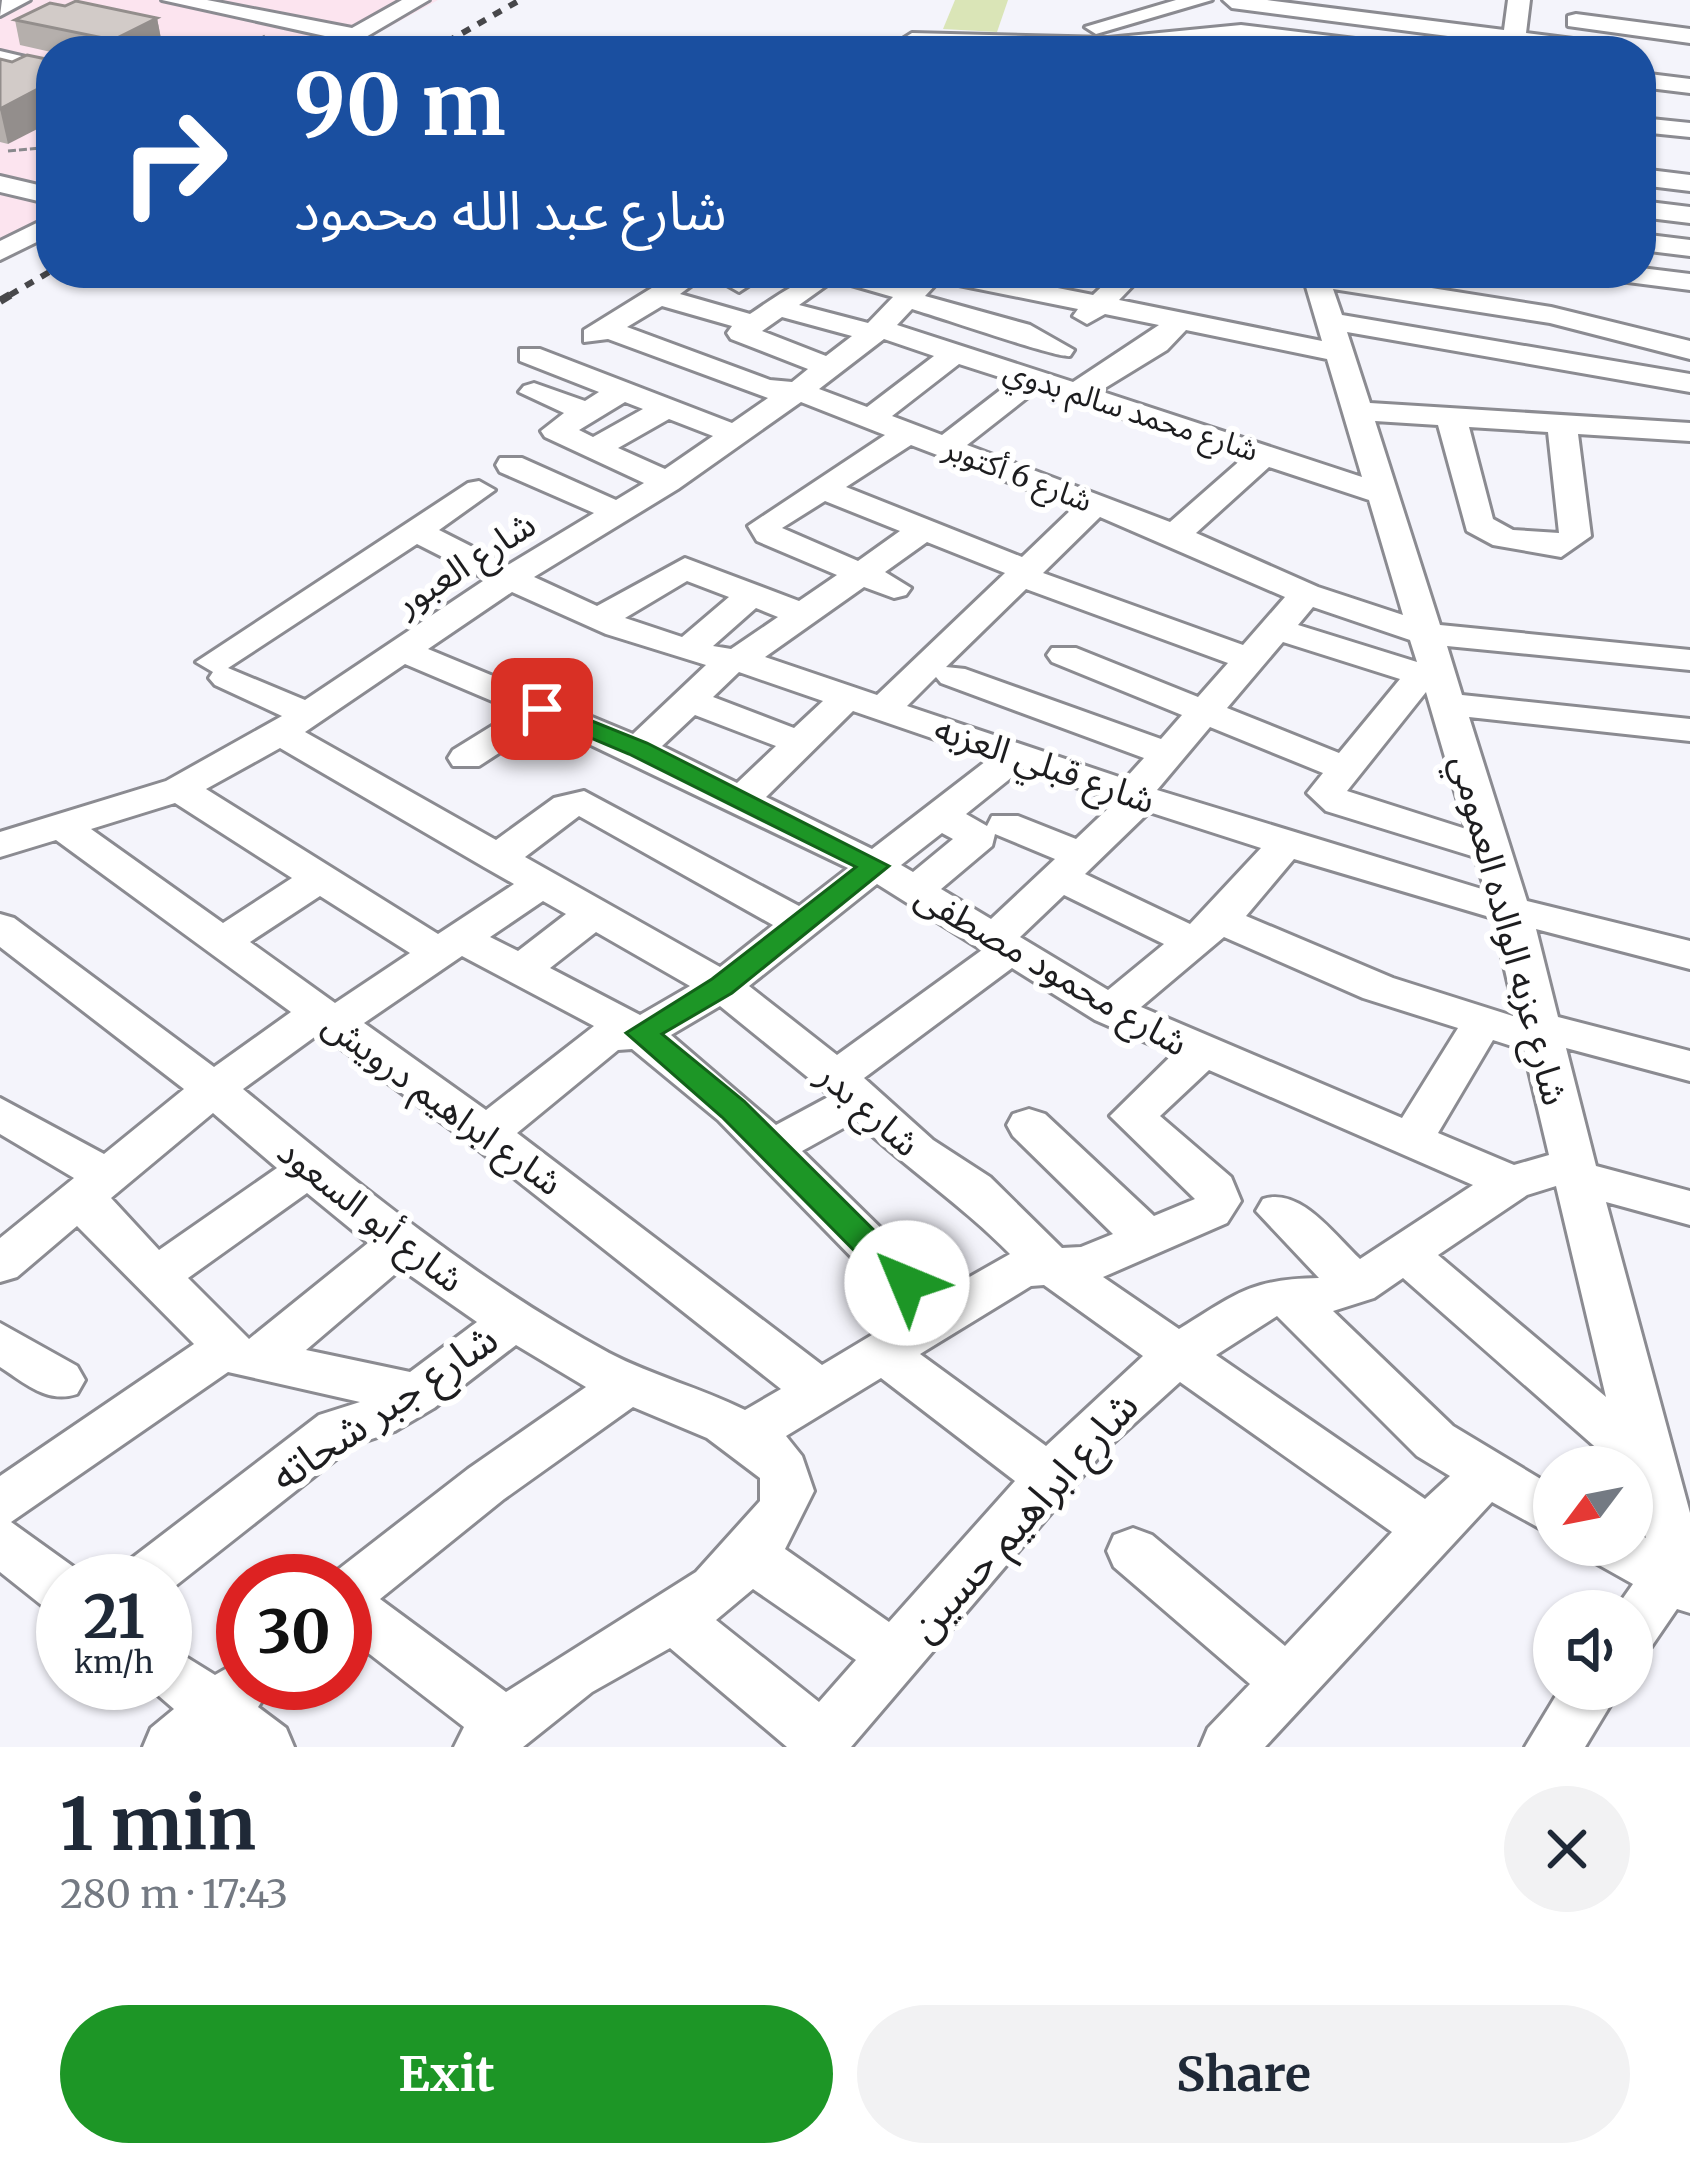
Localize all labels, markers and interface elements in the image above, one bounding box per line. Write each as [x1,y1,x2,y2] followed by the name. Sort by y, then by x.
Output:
[294,52,506,158] text: 90 m
[96,84,252,240] icon: right
[294,177,727,245] text: شارع عبد الله محمود
[998,351,1263,474] street label: شارع محمد سالم بدوي
[937,428,1098,523] street label: شارع 6 أكتوبر
[386,502,546,629] street label: شارع العبور
[491,658,593,760] pin
[509,676,575,742] icon: arrive
[927,706,1161,828] street label: شارع قبلي العزبه
[1436,750,1578,1112] street label: شارع عزبه الوالده العمومي
[906,873,1196,1069] street label: شارع محمود مصطفى
[311,1002,571,1209] street label: شارع ابراهيم درويش
[805,1052,929,1169] street label: شارع بدر
[266,1129,473,1305] street label: شارع أبو السعود
[844,1220,970,1346] position arrow
[261,1312,511,1507] street label: شارع جبر شحاته
[897,1380,1153,1656] street label: شارع ابراهيم حسين
[1533,1446,1653,1566] north arrow
[1533,1446,1653,1710] map controls
[216,1554,372,1710] speed limit sign: 30
[83,1579,145,1654] text: 21
[1533,1590,1653,1710] button: sound
[74,1643,154,1681] text: km/h
[60,1779,256,1870] text: 1 min
[1504,1786,1630,1912] button: close
[60,1870,288,1919] text: 280 m · 17:43
[60,2005,833,2143] button: Exit
[857,2005,1630,2143] button: Share

